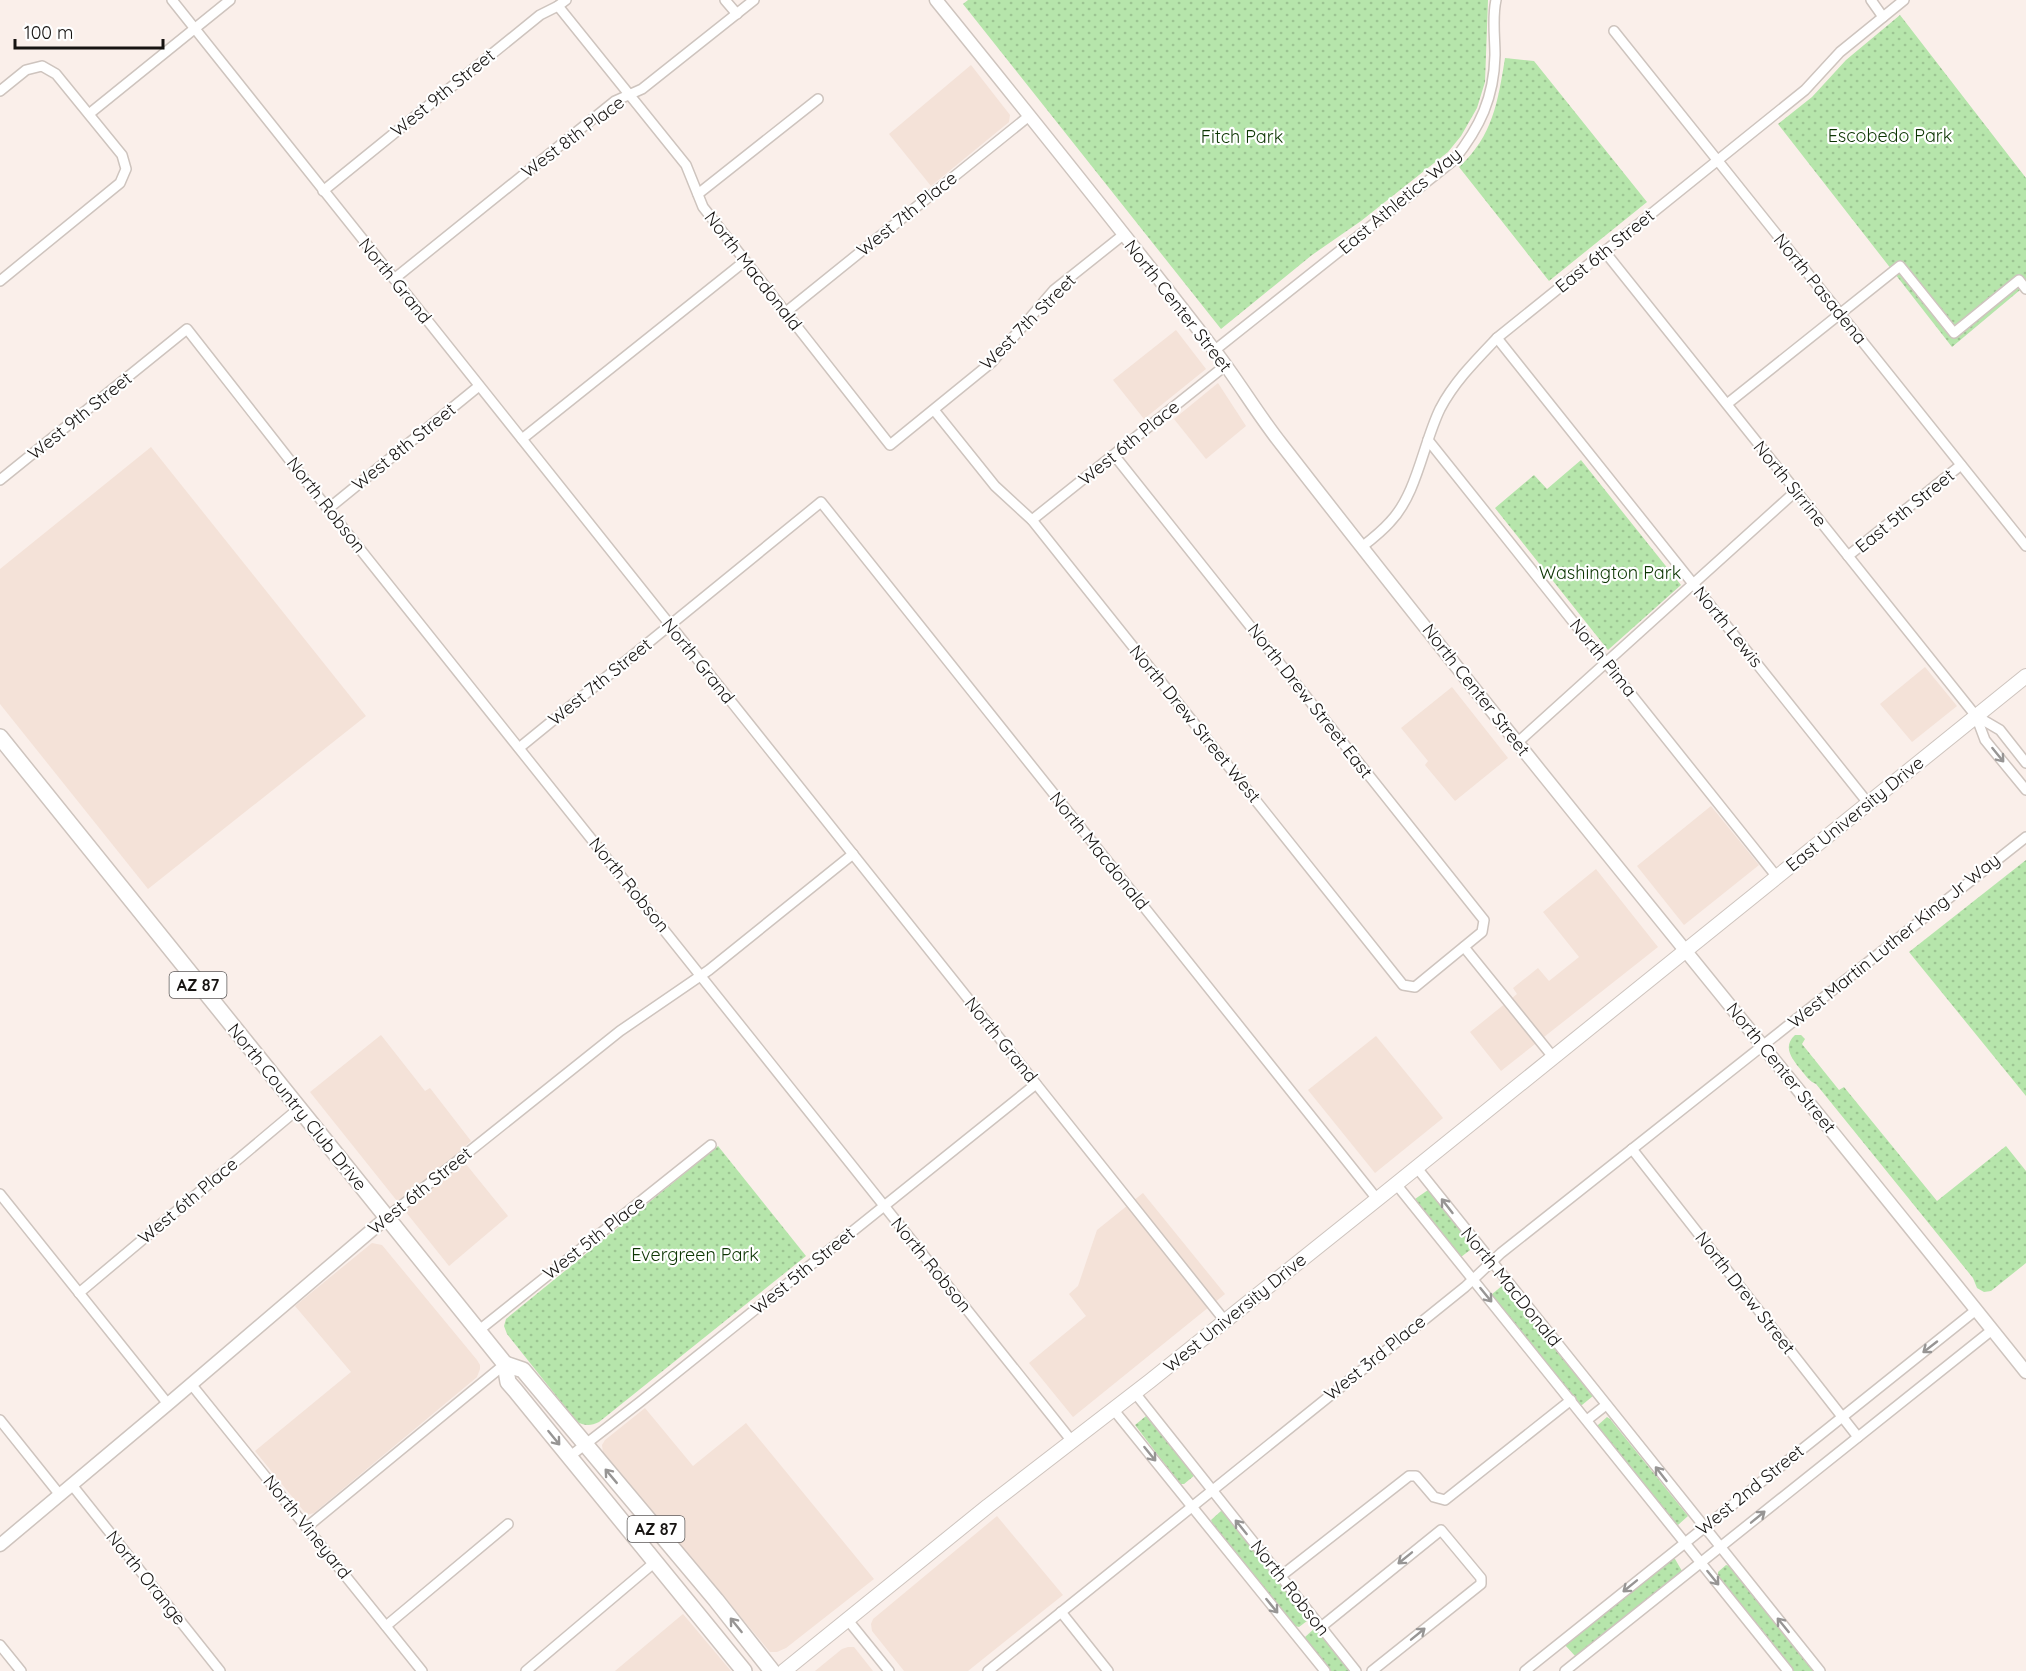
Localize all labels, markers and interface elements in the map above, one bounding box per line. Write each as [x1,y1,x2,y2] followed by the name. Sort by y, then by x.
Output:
[15,12,164,50] scale bar
[24,21,73,44] text: 100 m
[386,44,499,142] street label: West 9th Street
[517,90,629,183] street label: West 8th Place
[1828,124,1952,147] park label: Escobedo Park
[1201,125,1283,148] park label: Fitch Park
[1333,142,1466,259] street label: East Athletics Way
[852,166,962,261] street label: West 7th Place
[1551,204,1659,298] street label: East 6th Street
[700,206,807,335] street label: North Macdonald
[1769,229,1872,349] street label: North Pasadena
[354,233,437,328] street label: North Grand
[1120,235,1237,376] street label: North Center Street
[975,269,1080,374] street label: West 7th Street
[23,367,136,465] street label: West 9th Street
[1074,395,1184,490] street label: West 6th Place
[347,398,460,495] street label: West 8th Street
[1749,436,1832,531] street label: North Sirrine
[282,452,371,557] street label: North Robson
[1850,464,1959,558] street label: East 5th Street
[1539,561,1681,584] park label: Washington Park
[1689,581,1768,672] street label: North Lewis
[657,613,740,708] street label: North Grand
[1565,614,1642,701] street label: North Pima
[1243,619,1378,783] street label: North Drew Street East
[1418,619,1535,760] street label: North Center Street
[543,633,656,730] street label: West 7th Street
[1125,640,1266,807] street label: North Drew Street West
[1991,747,2004,763] one-way arrow
[1781,751,1928,876] street label: East University Drive
[1045,787,1154,914] street label: North Macdonald
[584,833,675,937] street label: North Robson
[1783,848,2004,1033] street label: West Martin Luther King Jr Way
[170,972,226,998] road number: AZ 87
[960,992,1043,1087] street label: North Grand
[1722,998,1841,1138] street label: North Center Street
[223,1018,372,1195] street label: North Country Club Drive
[363,1142,476,1239] street label: West 6th Street
[133,1152,242,1249] street label: West 6th Place
[538,1191,649,1285] street label: West 5th Place
[1441,1199,1454,1215] one-way arrow
[886,1213,977,1317] street label: North Robson
[746,1222,859,1320] street label: West 5th Street
[1456,1222,1567,1351] street label: North MacDonald
[1690,1227,1800,1359] street label: North Drew Street
[631,1243,759,1266] park label: Evergreen Park
[1159,1248,1311,1377] street label: West University Drive
[1480,1286,1493,1302] one-way arrow
[1319,1310,1430,1406] street label: West 3rd Place
[1923,1340,1939,1353] one-way arrow
[548,1430,561,1446] one-way arrow
[1691,1439,1808,1540] street label: West 2nd Street
[1144,1446,1157,1462] one-way arrow
[1654,1466,1667,1482] one-way arrow
[604,1468,617,1484] one-way arrow
[258,1470,356,1583] street label: North Vineyard
[1750,1510,1766,1523] one-way arrow
[628,1516,684,1542] road number: AZ 87
[1235,1519,1248,1535] one-way arrow
[101,1526,192,1630] street label: North Orange
[1246,1535,1335,1640] street label: North Robson
[1397,1552,1413,1565] one-way arrow
[1706,1570,1720,1585] one-way arrow
[1622,1580,1638,1593] one-way arrow
[1266,1598,1279,1614] one-way arrow
[729,1618,743,1633] one-way arrow
[1777,1618,1790,1634] one-way arrow
[1410,1628,1426,1641] one-way arrow

